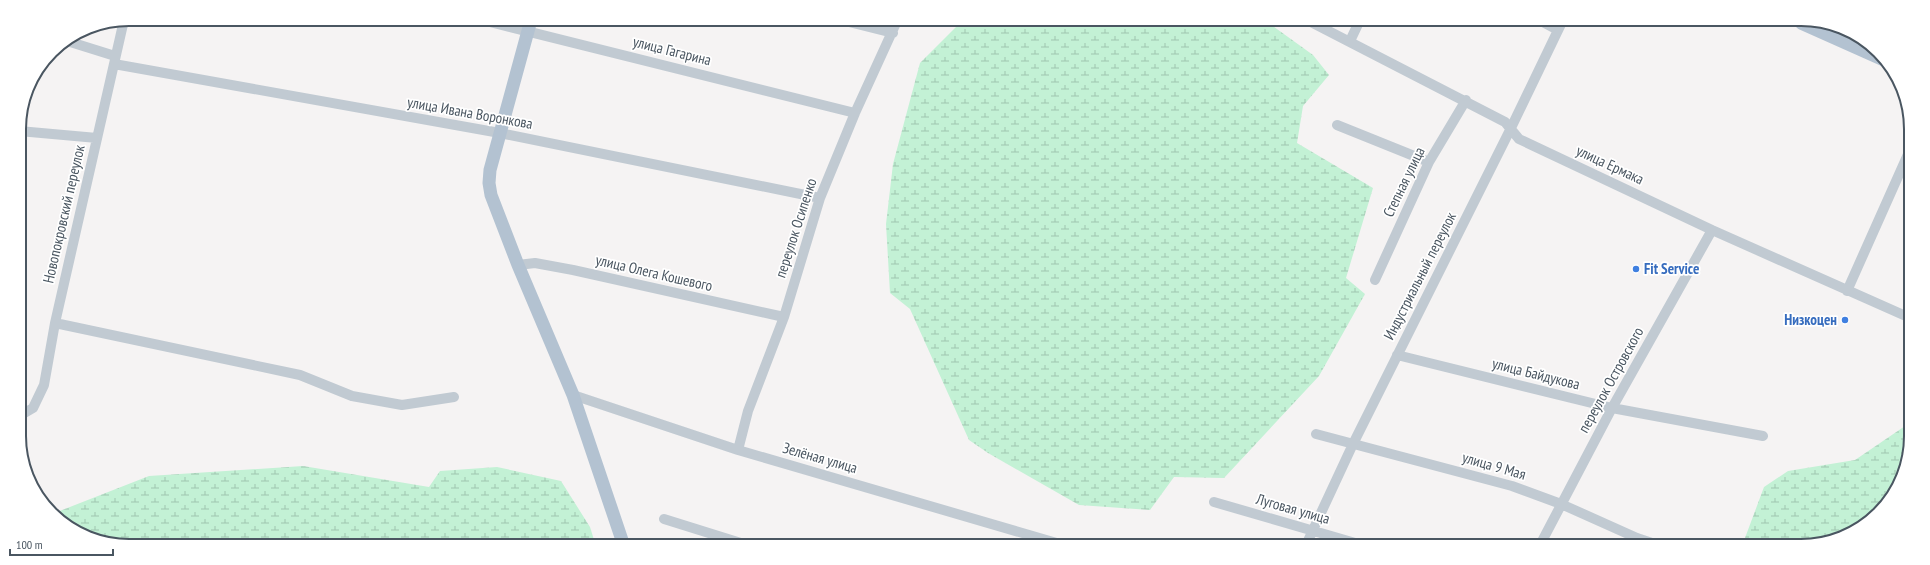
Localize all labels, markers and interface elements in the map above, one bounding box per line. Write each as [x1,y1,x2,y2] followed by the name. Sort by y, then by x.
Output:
[631,32,713,69] street label: улица Гагарина
[406,92,534,133] street label: улица Ивана Воронкова
[1573,141,1647,188] street label: улица Ермака
[38,143,89,285] street label: Новопокровский переулок
[1378,144,1429,220] street label: Степная улица
[770,176,821,280] street label: переулок Осипенко
[1379,208,1460,343] street label: Индустриальный переулок
[594,250,714,295] street label: улица Олега Кошевого
[1644,259,1699,278] place label: Fit Service
[1631,264,1641,274] marker: Fit Service
[1784,310,1837,329] place label: Низкоцен
[1840,315,1850,325] marker: Низкоцен
[1574,324,1647,436] street label: переулок Островского
[1490,353,1582,394] street label: улица Байдукова
[781,438,860,477] street label: Зелёная улица
[1460,447,1528,484] street label: улица 9 Мая
[1253,489,1332,528] street label: Луговая улица
[10,531,113,557] scale bar
[16,537,43,552] text: 100 m

